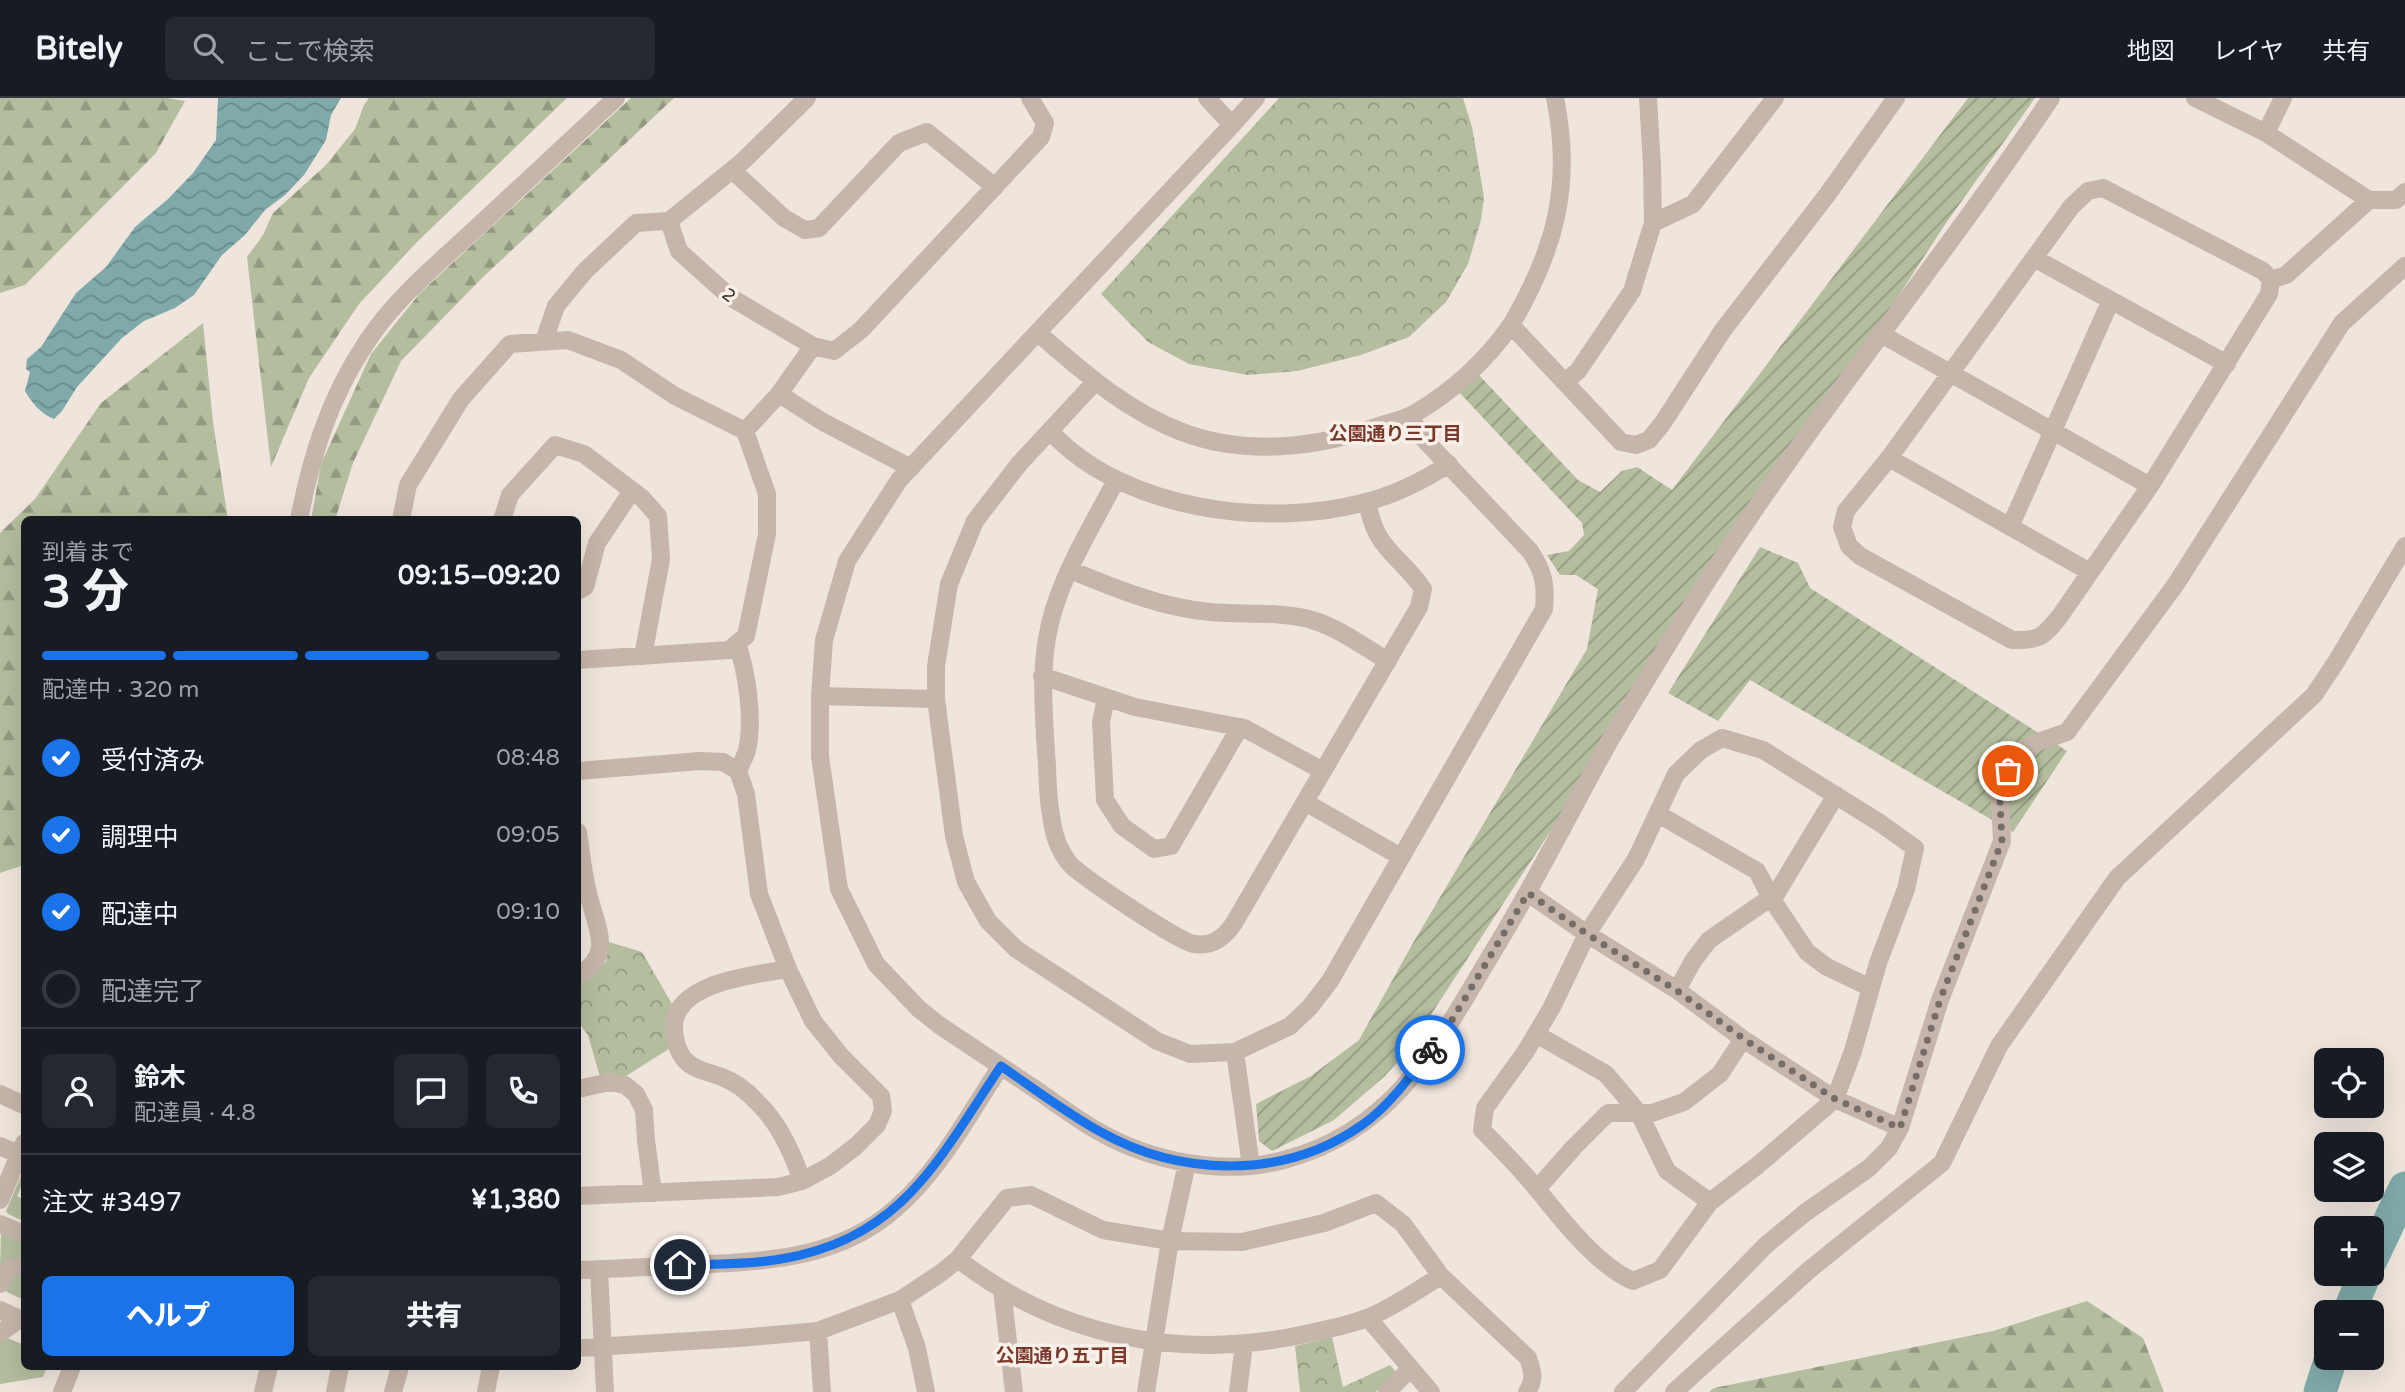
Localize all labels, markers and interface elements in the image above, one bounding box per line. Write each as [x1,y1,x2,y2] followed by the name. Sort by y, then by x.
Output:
[165,17,655,80] search box
[35,29,123,68] text: Bitely
[189,29,227,67] icon: search
[245,36,375,67] text: ここで検索
[2127,37,2175,66] text: 地図
[2213,37,2284,66] text: レイヤ
[2322,37,2370,66] text: 共有
[718,283,740,307] street label: 2
[1328,423,1462,445] district label: 公園通り三丁目
[42,539,134,567] text: 到着まで
[398,560,560,591] text: 09:15–09:20
[42,565,129,620] text: 3 分
[42,676,199,704] text: 配達中 · 320 m
[42,739,80,777] icon: check
[1978,741,2038,801] pin
[496,744,560,772] text: 08:48
[101,745,205,776] text: 受付済み
[1989,752,2027,790] icon: bag
[42,816,80,854] icon: check
[496,821,560,849] text: 09:05
[101,822,179,853] text: 調理中
[42,893,80,931] icon: check
[496,898,560,926] text: 09:10
[101,899,179,930] text: 配達中
[101,976,205,1007] text: 配達完了
[1395,1015,1465,1085] courier
[1411,1031,1449,1069] icon: bike
[2314,1048,2384,1370] map controls
[2314,1048,2384,1118] button: locate
[42,1054,116,1128] button: person
[394,1054,468,1128] button: chat
[486,1054,560,1128] button: phone
[134,1062,186,1093] text: 鈴木
[134,1099,256,1127] text: 配達員 · 4.8
[2314,1132,2384,1202] button: layers
[471,1184,560,1215] text: ¥1,380
[42,1187,182,1218] text: 注文 #3497
[2314,1216,2384,1286] button: +
[650,1235,710,1295] pin
[661,1246,699,1284] icon: home
[42,1276,294,1356] button: ヘルプ
[308,1276,560,1356] button: 共有
[2314,1300,2384,1370] button: −
[995,1345,1129,1367] district label: 公園通り五丁目

